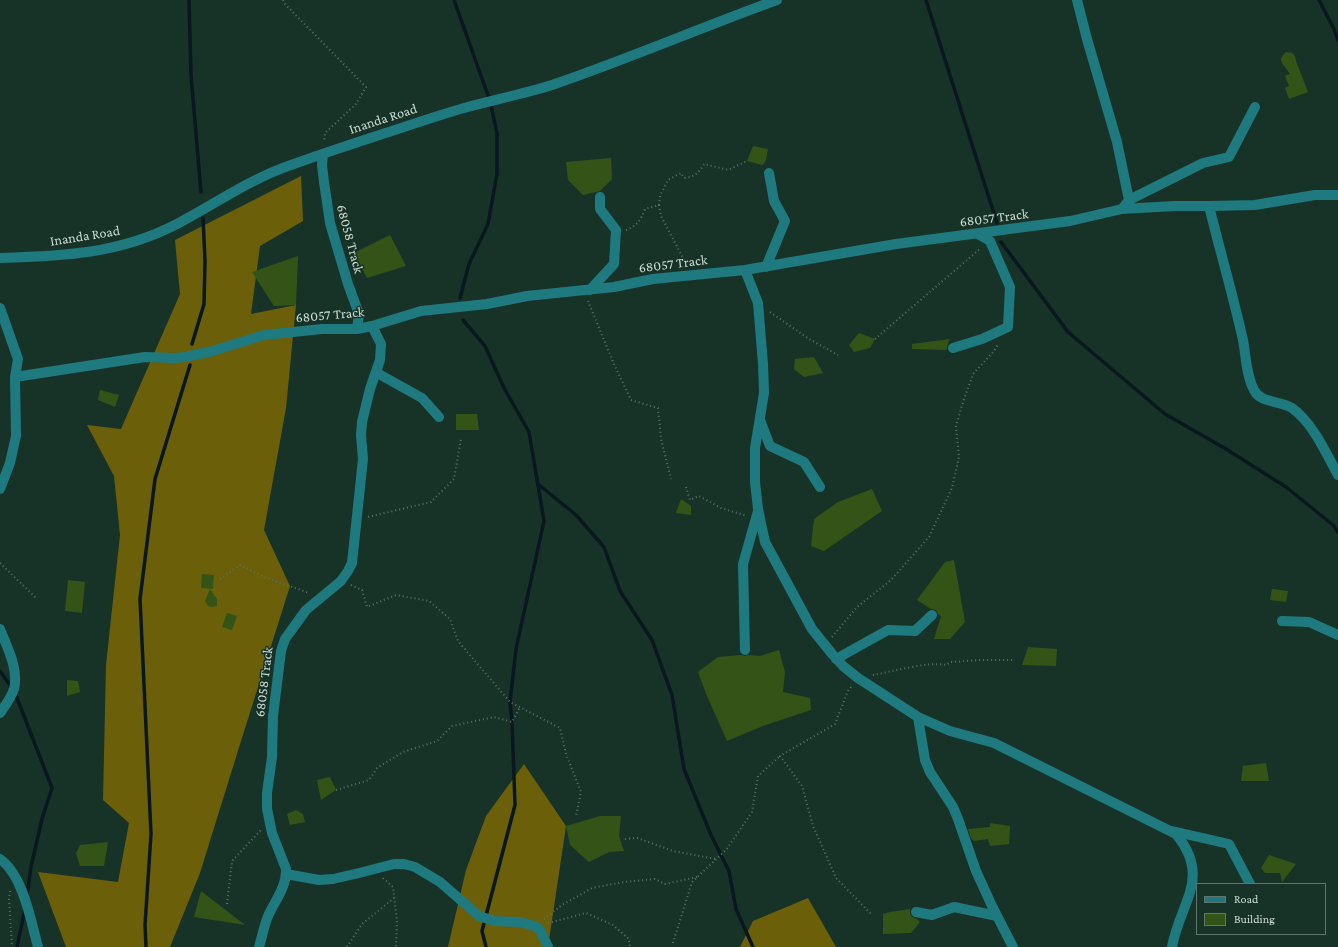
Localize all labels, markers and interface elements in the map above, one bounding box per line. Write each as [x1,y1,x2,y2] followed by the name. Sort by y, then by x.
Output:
[347,100,419,138] street label: Inanda Road
[333,203,367,275] street label: 68058 Track
[959,205,1029,231] street label: 68057 Track
[49,222,121,250] street label: Inanda Road
[638,251,708,277] street label: 68057 Track
[295,304,365,326] street label: 68057 Track
[251,646,277,718] street label: 68058 Track
[1196,883,1326,935] legend
[1234,892,1258,906] text: Road
[1234,912,1275,926] text: Building

